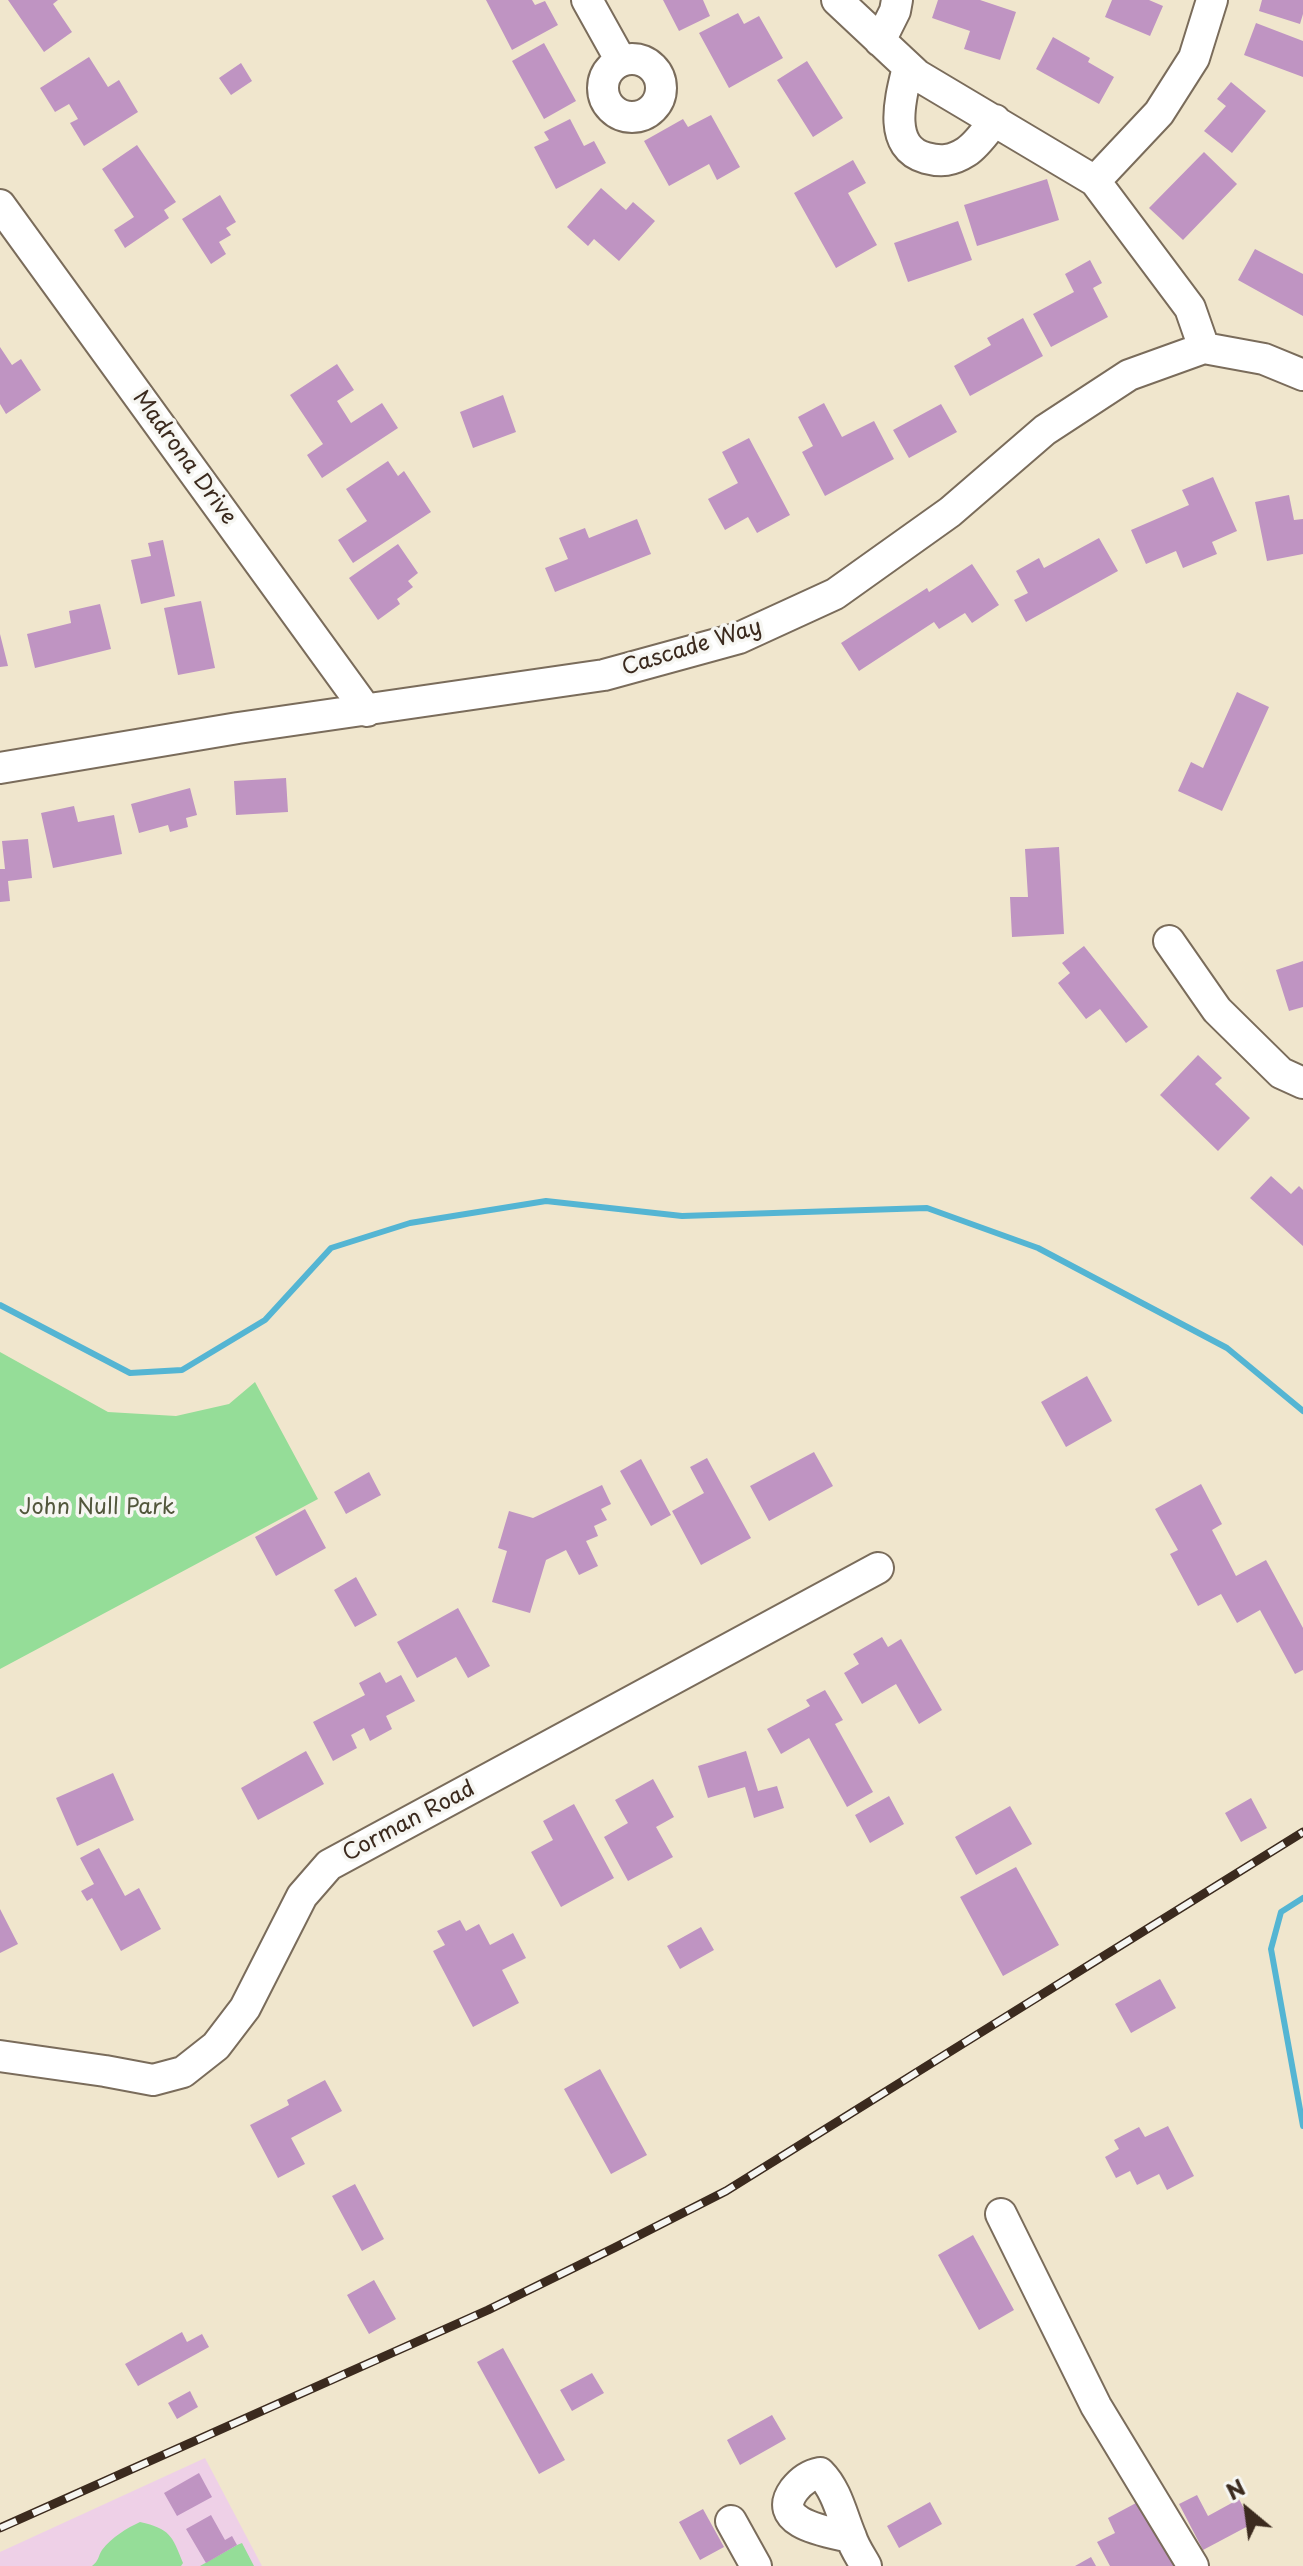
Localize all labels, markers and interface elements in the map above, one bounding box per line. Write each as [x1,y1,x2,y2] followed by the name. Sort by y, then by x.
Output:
[127,386,241,530] street label: Madrona Drive
[619,614,765,682] street label: Cascade Way
[19,1495,175,1521] park label: John Null Park
[338,1776,480,1868] street label: Corman Road
[1207,2470,1287,2550] north arrow
[1219,2470,1251,2507] text: N

